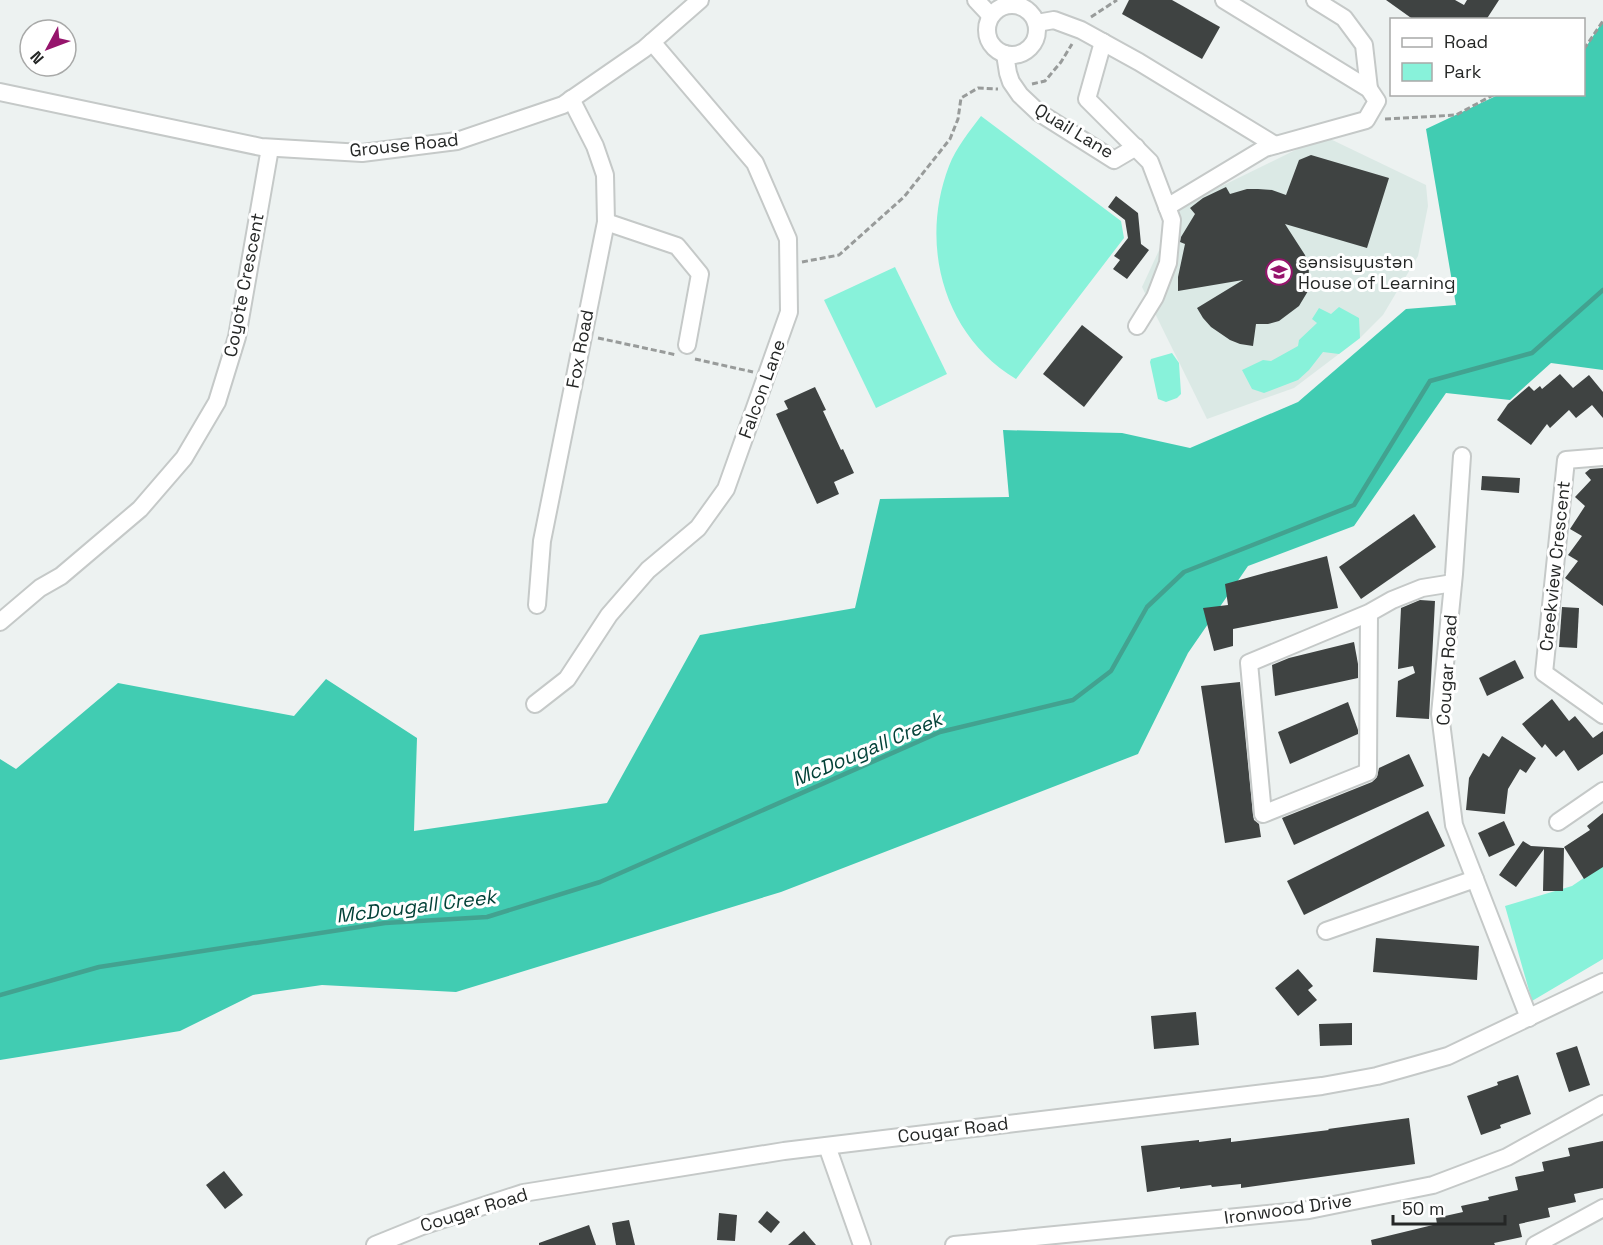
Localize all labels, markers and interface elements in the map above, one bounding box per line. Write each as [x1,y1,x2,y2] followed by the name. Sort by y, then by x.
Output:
[18,18,78,78] north arrow
[1390,18,1585,96] legend
[1444,30,1488,53] text: Road
[26,47,49,68] text: N
[1444,60,1482,83] text: Park
[1030,98,1118,163] street label: Quail Lane
[348,127,460,162] street label: Grouse Road
[218,211,269,359] street label: Coyote Crescent
[1298,250,1456,294] place label: sənsisyustən House of Learning
[1264,257,1294,287] school or university icon: sənsisyustən House of Learning
[561,308,598,390] street label: Fox Road
[733,336,790,442] street label: Falcon Lane
[1534,480,1575,652] street label: Creekview Crescent
[1431,614,1462,726] street label: Cougar Road
[788,705,948,792] water label: McDougall Creek
[335,883,500,929] water label: McDougall Creek
[896,1111,1010,1148] street label: Cougar Road
[417,1182,530,1237] street label: Cougar Road
[1223,1188,1353,1229] street label: Ironwood Drive
[1393,1188,1506,1226] scale bar
[1402,1197,1444,1220] text: 50 m

